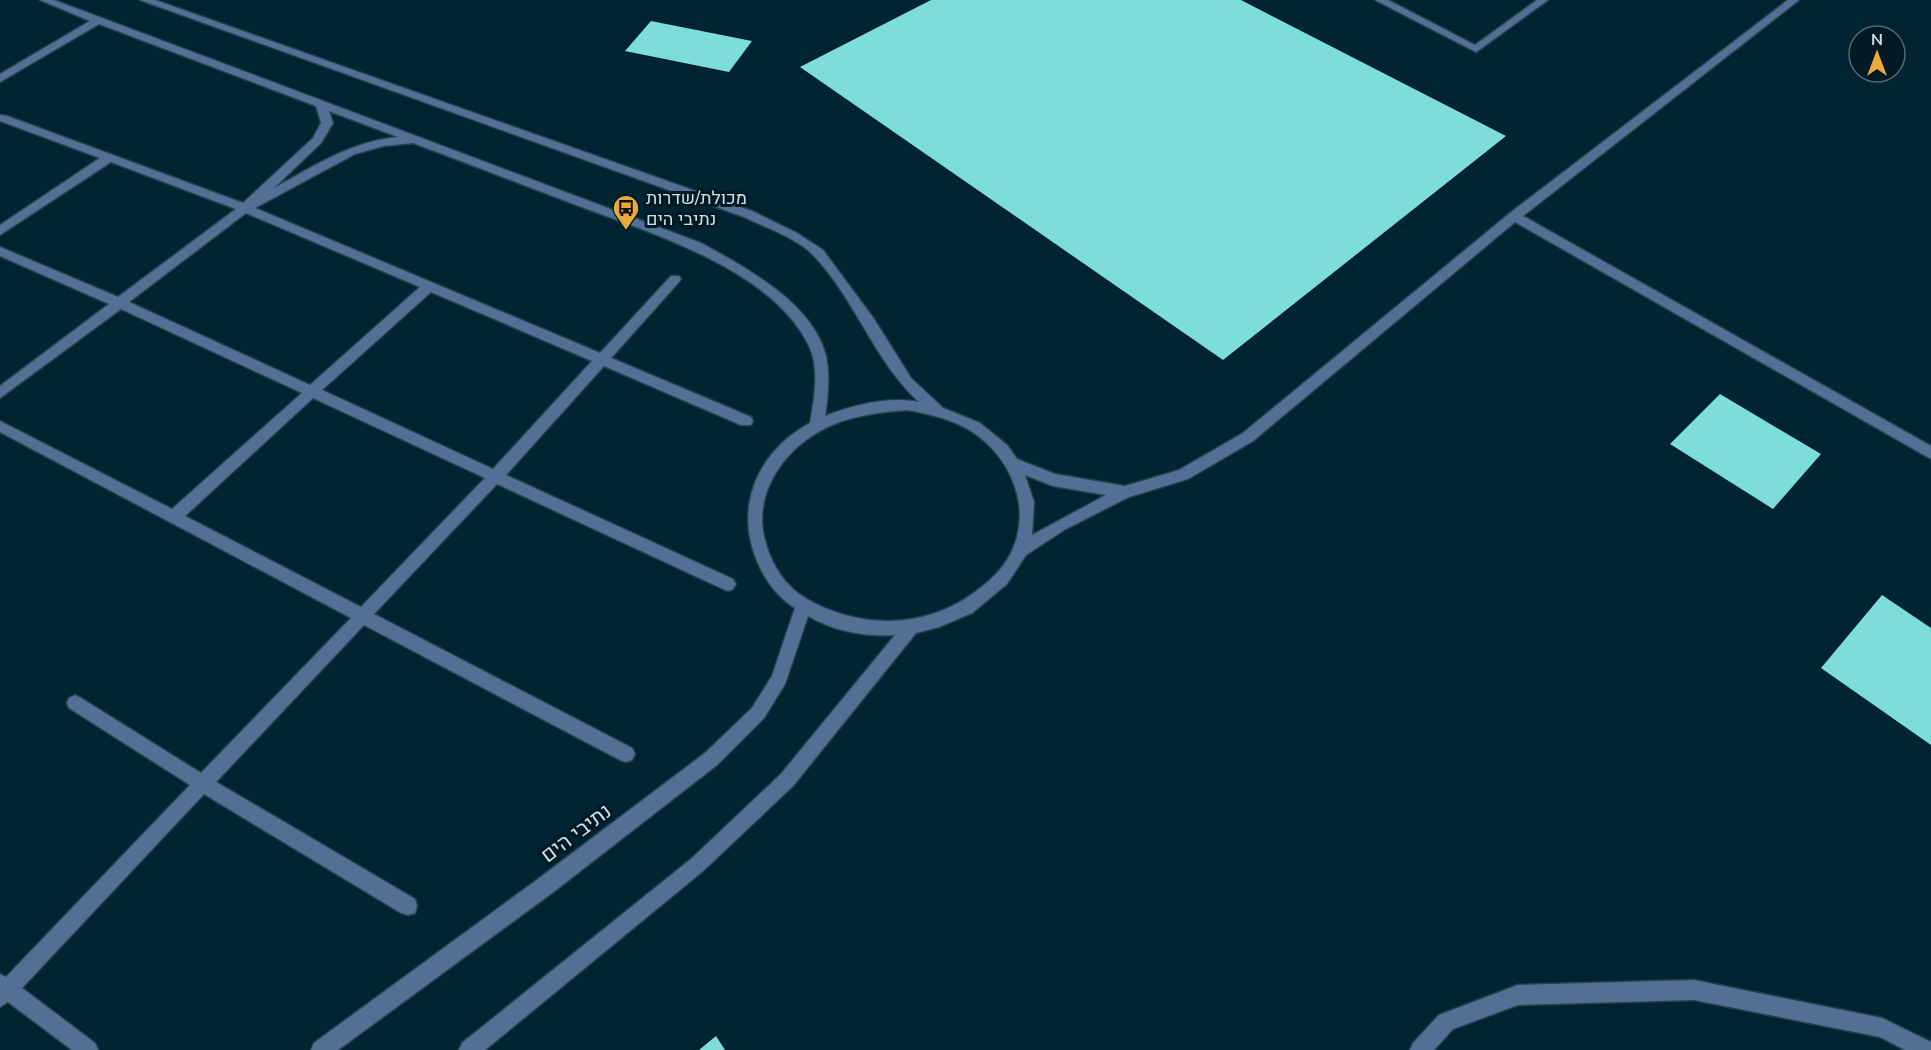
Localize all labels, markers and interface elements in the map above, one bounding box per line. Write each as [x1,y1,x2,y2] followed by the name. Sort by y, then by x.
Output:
[1847,24,1907,84] north arrow
[1871,29,1883,51] text: N
[646,186,747,231] place label: מכולת/שדרות נתיבי הים
[611,193,641,231] bus stop icon: מכולת/שדרות נתיבי הים
[535,797,617,869] street label: נתיבי הים

